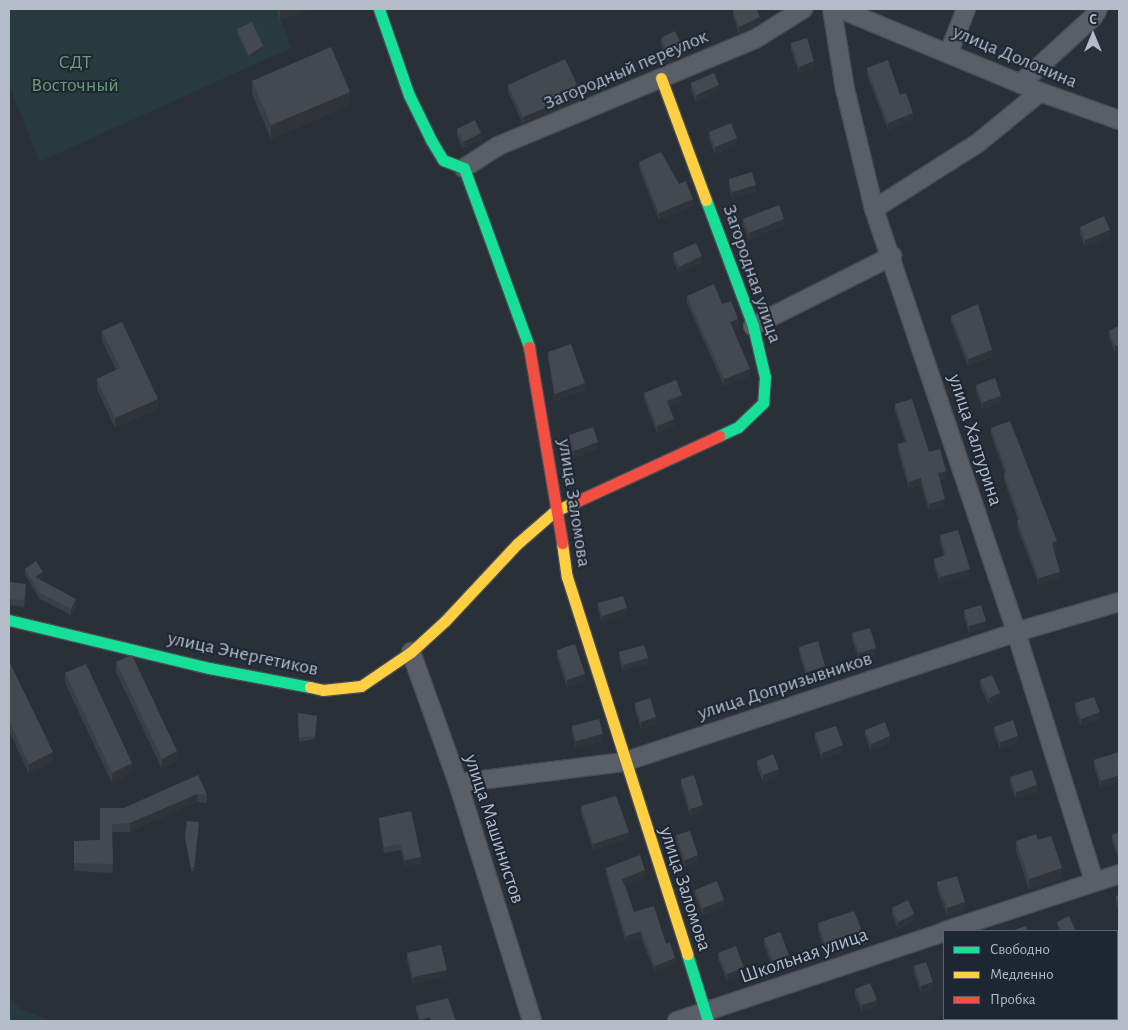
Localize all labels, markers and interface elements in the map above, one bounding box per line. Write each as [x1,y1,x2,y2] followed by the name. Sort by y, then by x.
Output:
[1068,10,1118,60] north arrow
[1089,13,1097,27] text: С
[949,20,1081,94] street label: улица Долонина
[540,24,712,116] street label: Загородный переулок
[31,50,119,97] park label: СДТ Восточный
[717,202,787,346] street label: Загородная улица
[942,371,1008,509] street label: улица Халтурина
[552,437,596,569] street label: улица Заломова
[166,626,320,682] street label: улица Энергетиков
[695,646,875,726] street label: улица Допризывников
[459,751,529,907] street label: улица Машинистов
[654,824,716,954] street label: улица Заломова
[737,923,871,989] street label: Школьная улица
[943,930,1118,1020] legend
[990,942,1050,957] text: Свободно
[990,967,1054,982] text: Медленно
[990,992,1036,1007] text: Пробка

